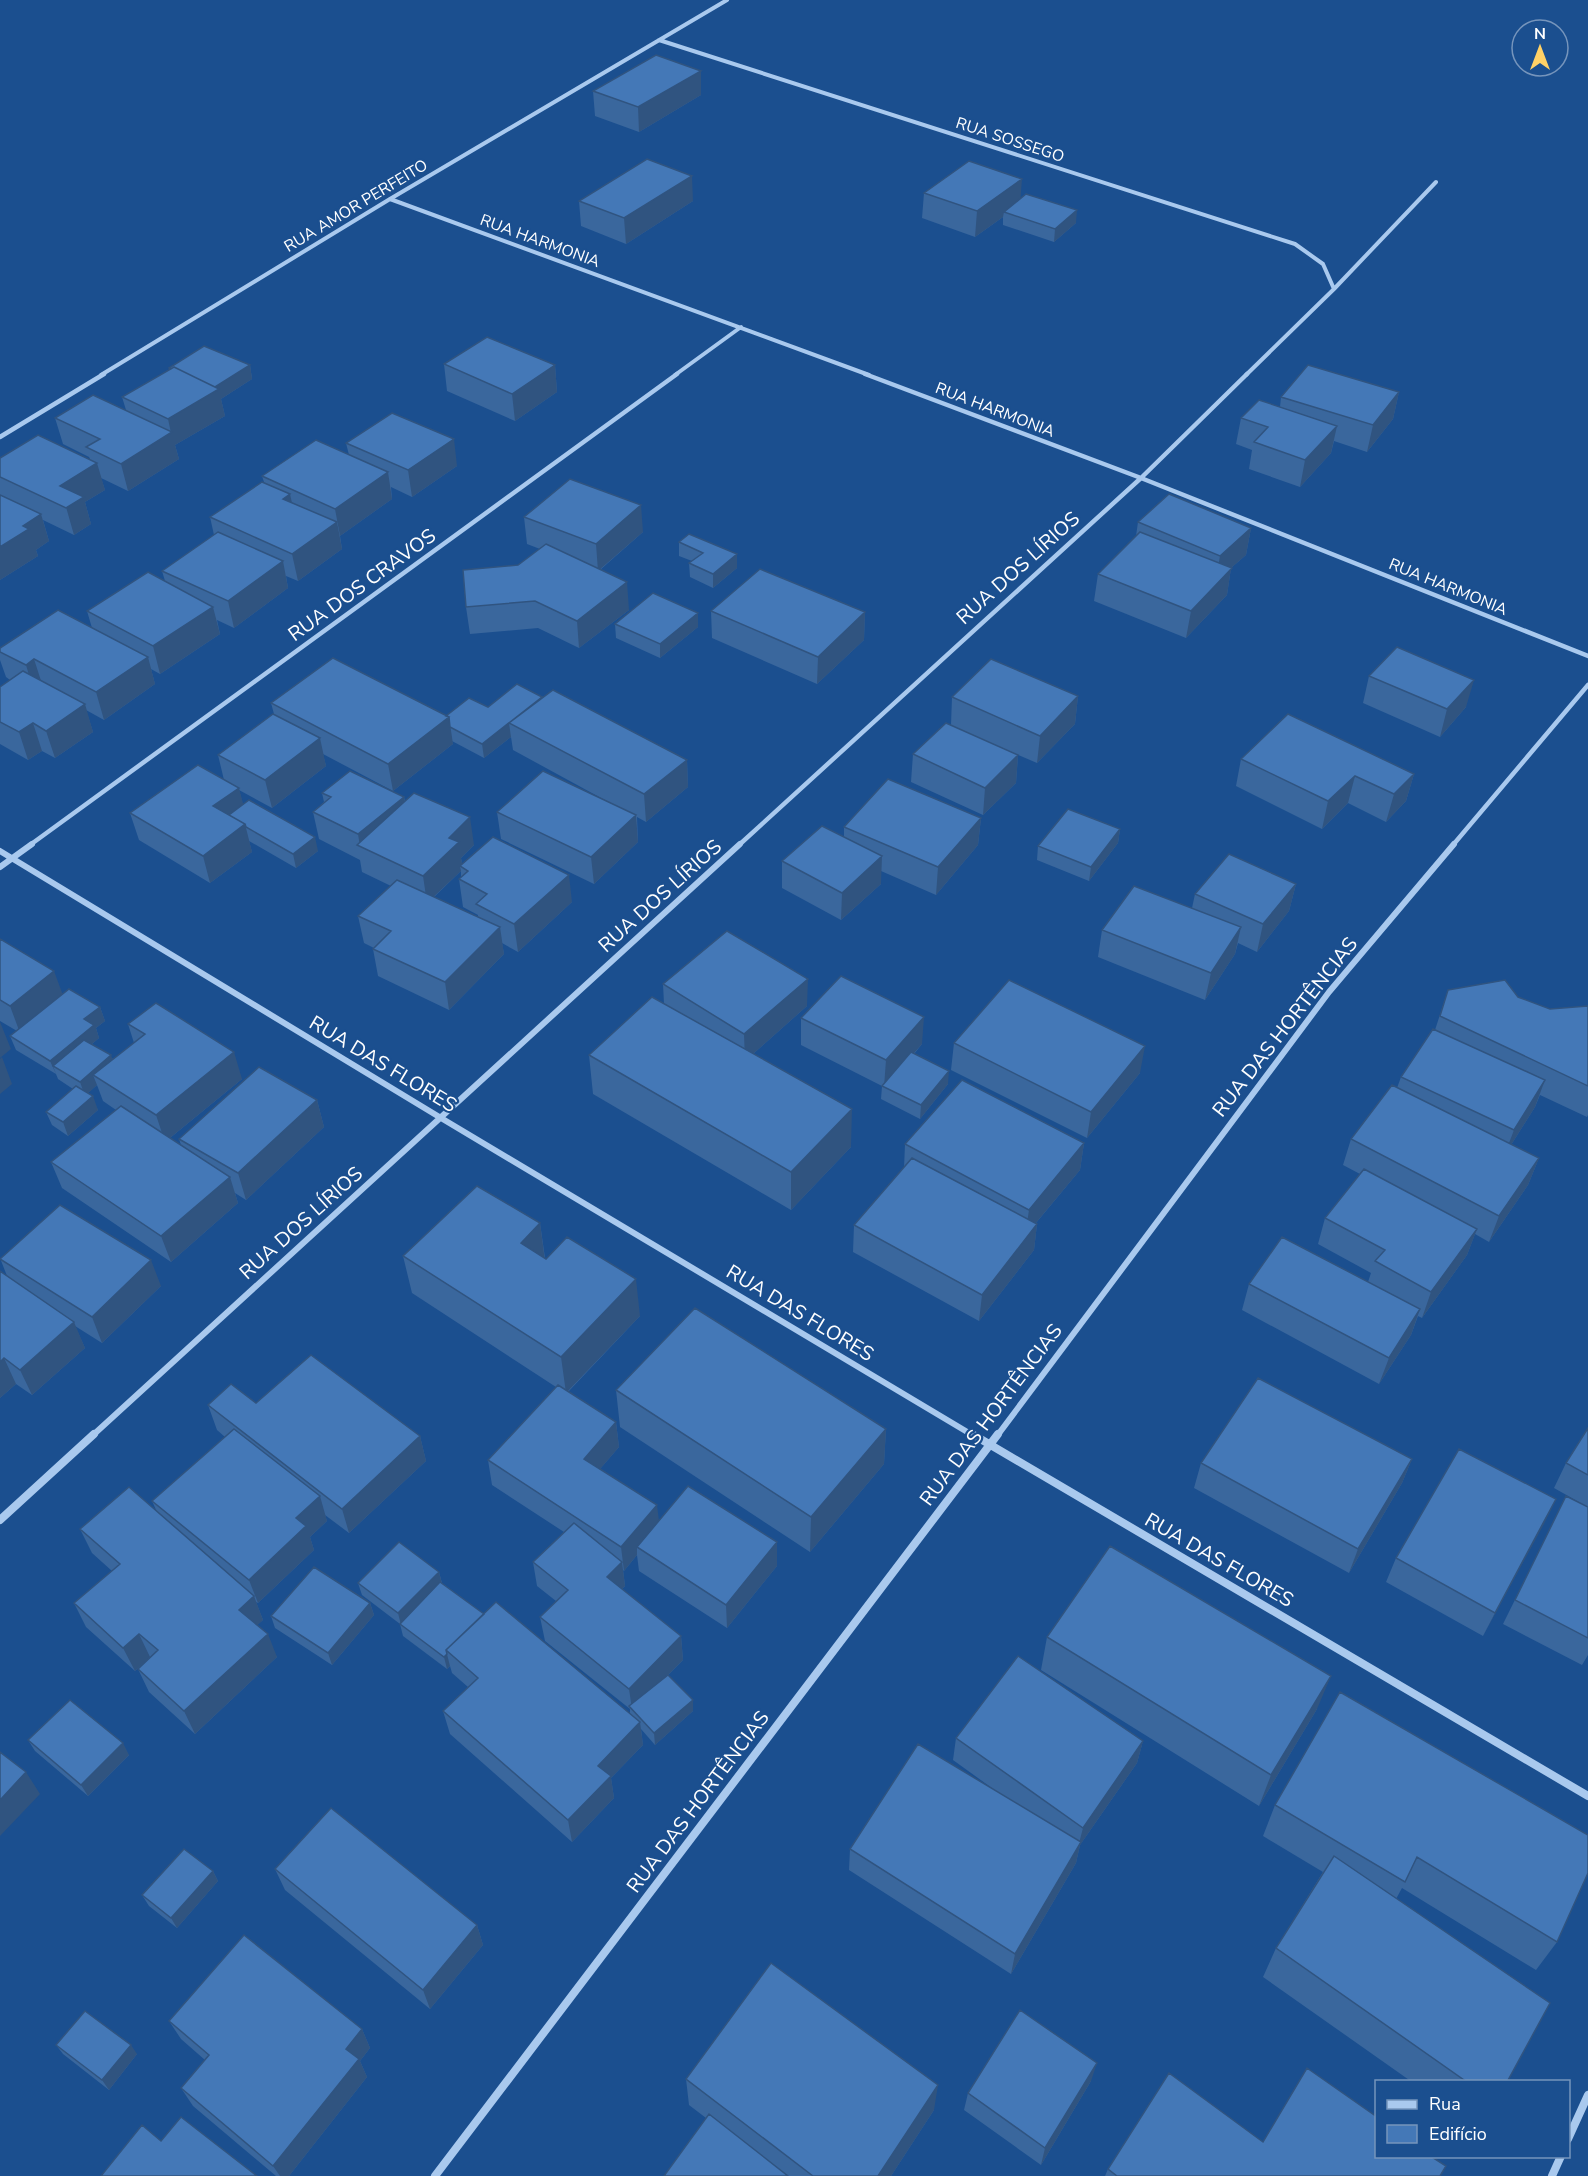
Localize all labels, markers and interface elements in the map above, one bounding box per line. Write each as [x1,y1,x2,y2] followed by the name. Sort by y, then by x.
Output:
[1510,18,1570,78] north arrow
[1534,23,1546,45] text: N
[953,112,1067,168] street label: RUA SOSSEGO
[280,154,432,258] street label: RUA AMOR PERFEITO
[477,209,603,273] street label: RUA HARMONIA
[932,377,1058,443] street label: RUA HARMONIA
[951,505,1085,631] street label: RUA DOS LÍRIOS
[283,522,441,648] street label: RUA DOS CRAVOS
[1385,553,1511,621] street label: RUA HARMONIA
[593,833,727,959] street label: RUA DOS LÍRIOS
[1206,931,1364,1123] street label: RUA DAS HORTÊNCIAS
[304,1009,462,1119] street label: RUA DAS FLORES
[234,1160,368,1286] street label: RUA DOS LÍRIOS
[721,1258,879,1368] street label: RUA DAS FLORES
[914,1318,1068,1512] street label: RUA DAS HORTÊNCIAS
[1140,1506,1298,1614] street label: RUA DAS FLORES
[621,1705,775,1899] street label: RUA DAS HORTÊNCIAS
[1375,2080,1570,2158] legend
[1429,2092,1461,2116] text: Rua
[1429,2122,1487,2146] text: Edifício

